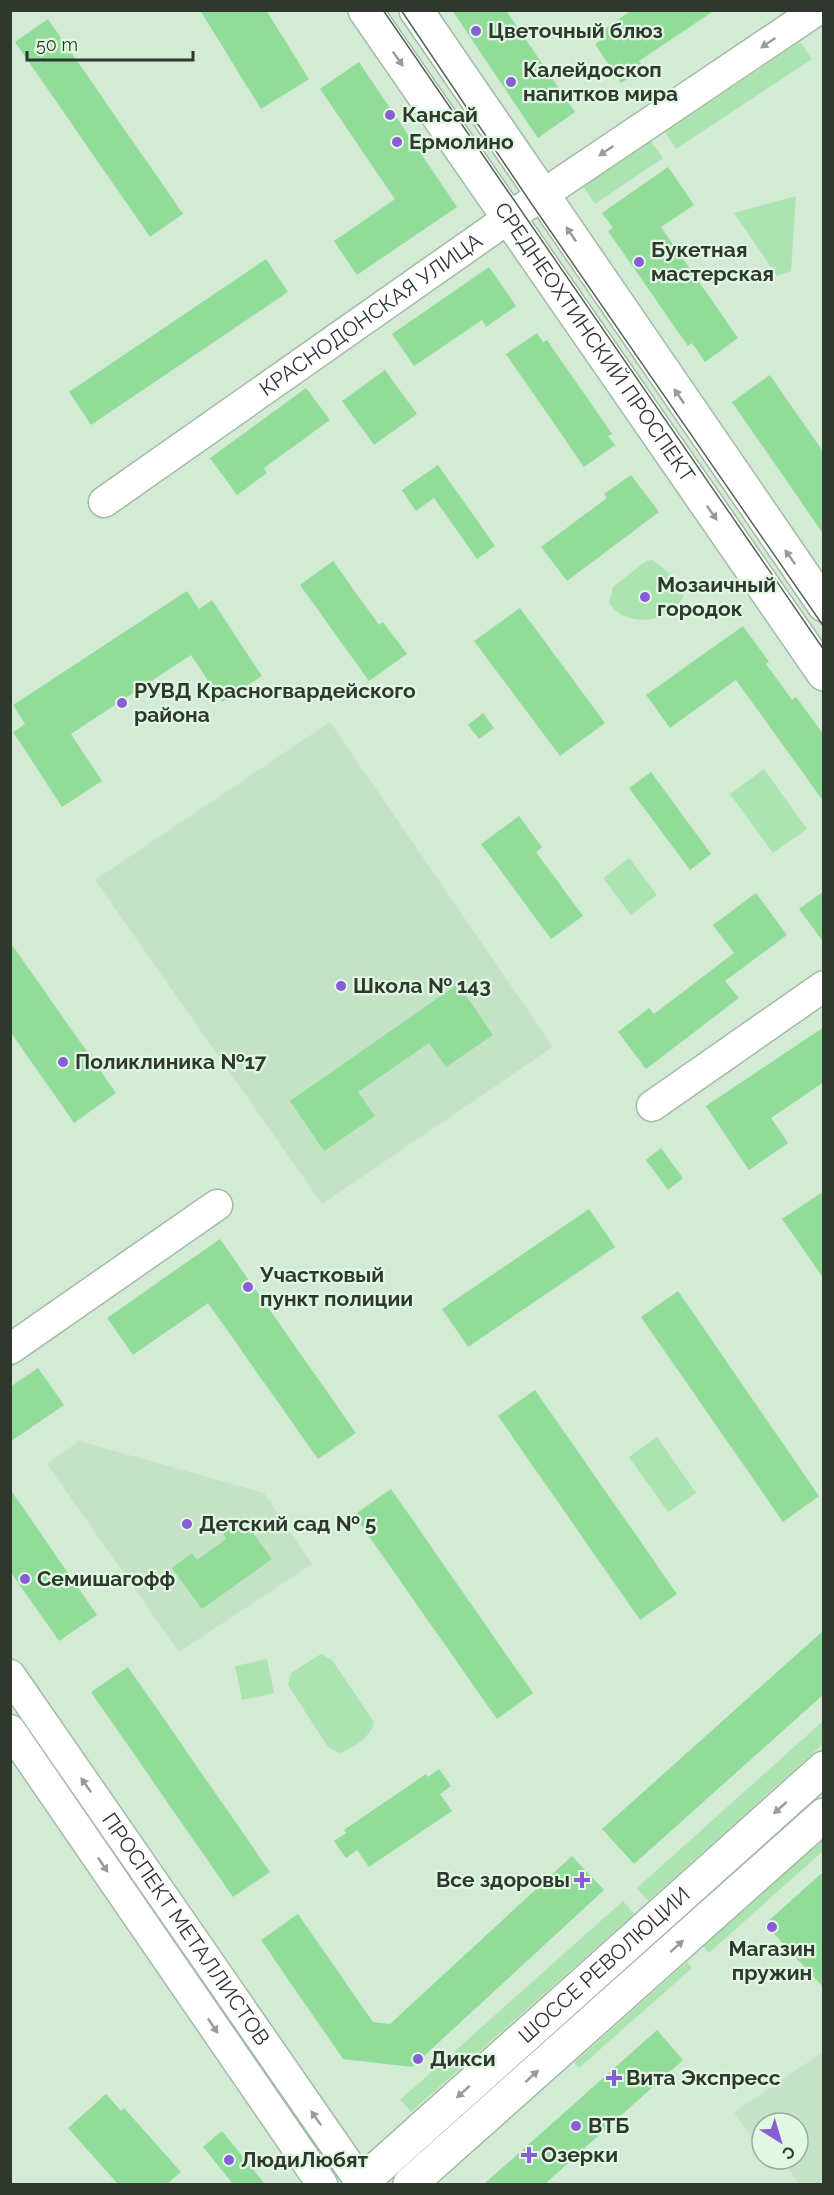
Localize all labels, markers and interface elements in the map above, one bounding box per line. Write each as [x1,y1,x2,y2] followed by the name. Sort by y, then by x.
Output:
[488,18,663,43] place label: Цветочный блюз
[27,24,194,62] scale bar
[469,24,483,38] marker: Цветочный блюз
[36,34,78,55] text: 50 m
[760,37,776,48] one-way arrow
[392,50,404,66] one-way arrow
[523,57,678,106] place label: Калейдоскоп напитков мира
[504,75,518,89] marker: Калейдоскоп напитков мира
[402,102,478,127] place label: Кансай
[383,108,397,122] marker: Кансай
[409,129,514,154] place label: Ермолино
[390,135,404,149] marker: Ермолино
[598,145,614,156] one-way arrow
[490,197,701,487] street label: СРЕДНЕОХТИНСКИЙ ПРОСПЕКТ
[565,227,577,243] one-way arrow
[254,228,487,401] street label: КРАСНОДОНСКАЯ УЛИЦА
[651,237,774,286] place label: Букетная мастерская
[632,255,646,269] marker: Букетная мастерская
[674,388,685,405] one-way arrow
[706,504,718,520] one-way arrow
[784,549,796,565] one-way arrow
[657,572,776,621] place label: Мозаичный городок
[638,590,652,604] marker: Мозаичный городок
[134,678,416,727] place label: РУВД Красногвардейского района
[115,696,129,710] marker: РУВД Красногвардейского района
[353,973,491,998] place label: Школа № 143
[334,979,348,993] marker: Школа № 143
[75,1049,267,1074] place label: Поликлиника №17
[56,1055,70,1069] marker: Поликлиника №17
[259,1262,413,1311] place label: Участковый пункт полиции
[241,1280,255,1294] marker: Участковый пункт полиции
[199,1511,376,1536] place label: Детский сад № 5
[180,1517,194,1531] marker: Детский сад № 5
[37,1566,175,1591] place label: Семишагофф
[18,1572,32,1586] marker: Семишагофф
[80,1777,92,1793] one-way arrow
[773,1800,787,1814] one-way arrow
[97,1808,275,2050] street label: ПРОСПЕКТ МЕТАЛЛИСТОВ
[97,1856,109,1872] one-way arrow
[436,1867,570,1892] place label: Все здоровы
[575,1873,589,1887] marker: Все здоровы
[513,1881,695,2048] street label: ШОССЕ РЕВОЛЮЦИИ
[765,1920,779,1934] marker: Магазин пружин
[729,1936,816,1985] place label: Магазин пружин
[669,1940,684,1953] one-way arrow
[207,2017,219,2033] one-way arrow
[430,2046,496,2071] place label: Дикси
[411,2052,425,2066] marker: Дикси
[626,2065,781,2090] place label: Вита Экспресс
[524,2070,539,2083] one-way arrow
[607,2071,621,2085] marker: Вита Экспресс
[456,2085,471,2098] one-way arrow
[311,2110,322,2126] one-way arrow
[750,2111,810,2171] north arrow
[588,2113,629,2138] place label: ВТБ
[569,2119,583,2133] marker: ВТБ
[541,2142,618,2167] place label: Озерки
[779,2142,799,2163] text: С
[241,2147,369,2172] place label: ЛюдиЛюбят
[522,2148,536,2162] marker: Озерки
[222,2153,236,2167] marker: ЛюдиЛюбят

